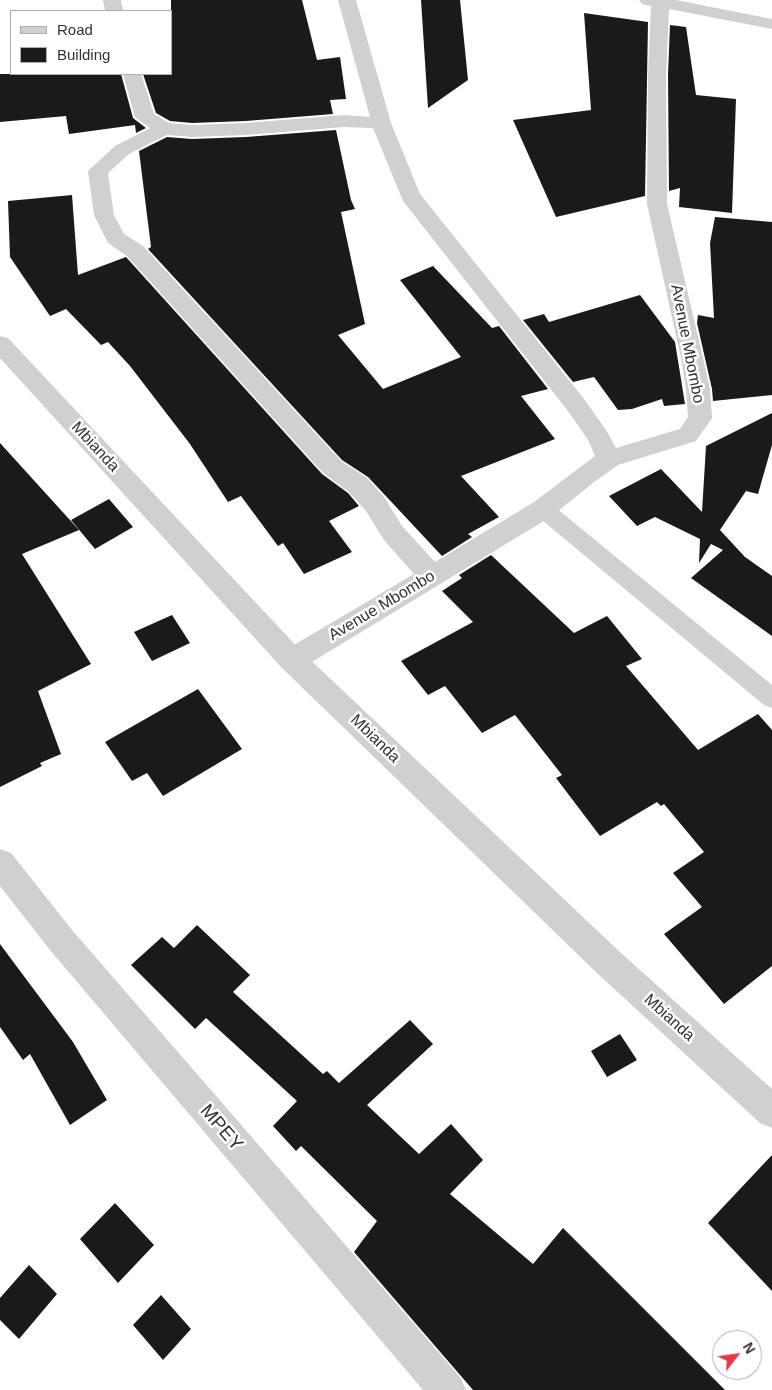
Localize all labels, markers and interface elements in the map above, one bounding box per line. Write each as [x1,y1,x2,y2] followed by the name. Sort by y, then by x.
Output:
[10,10,172,75] legend
[57,21,93,38] text: Road
[57,46,110,63] text: Building
[666,283,708,405] street label: Avenue Mbombo
[67,418,123,476] street label: Mbianda
[325,567,439,645] street label: Avenue Mbombo
[346,711,404,767] street label: Mbianda
[640,990,698,1046] street label: Mbianda
[195,1100,247,1156] street label: MPEY
[712,1330,762,1380] north arrow
[740,1340,759,1356] text: N

